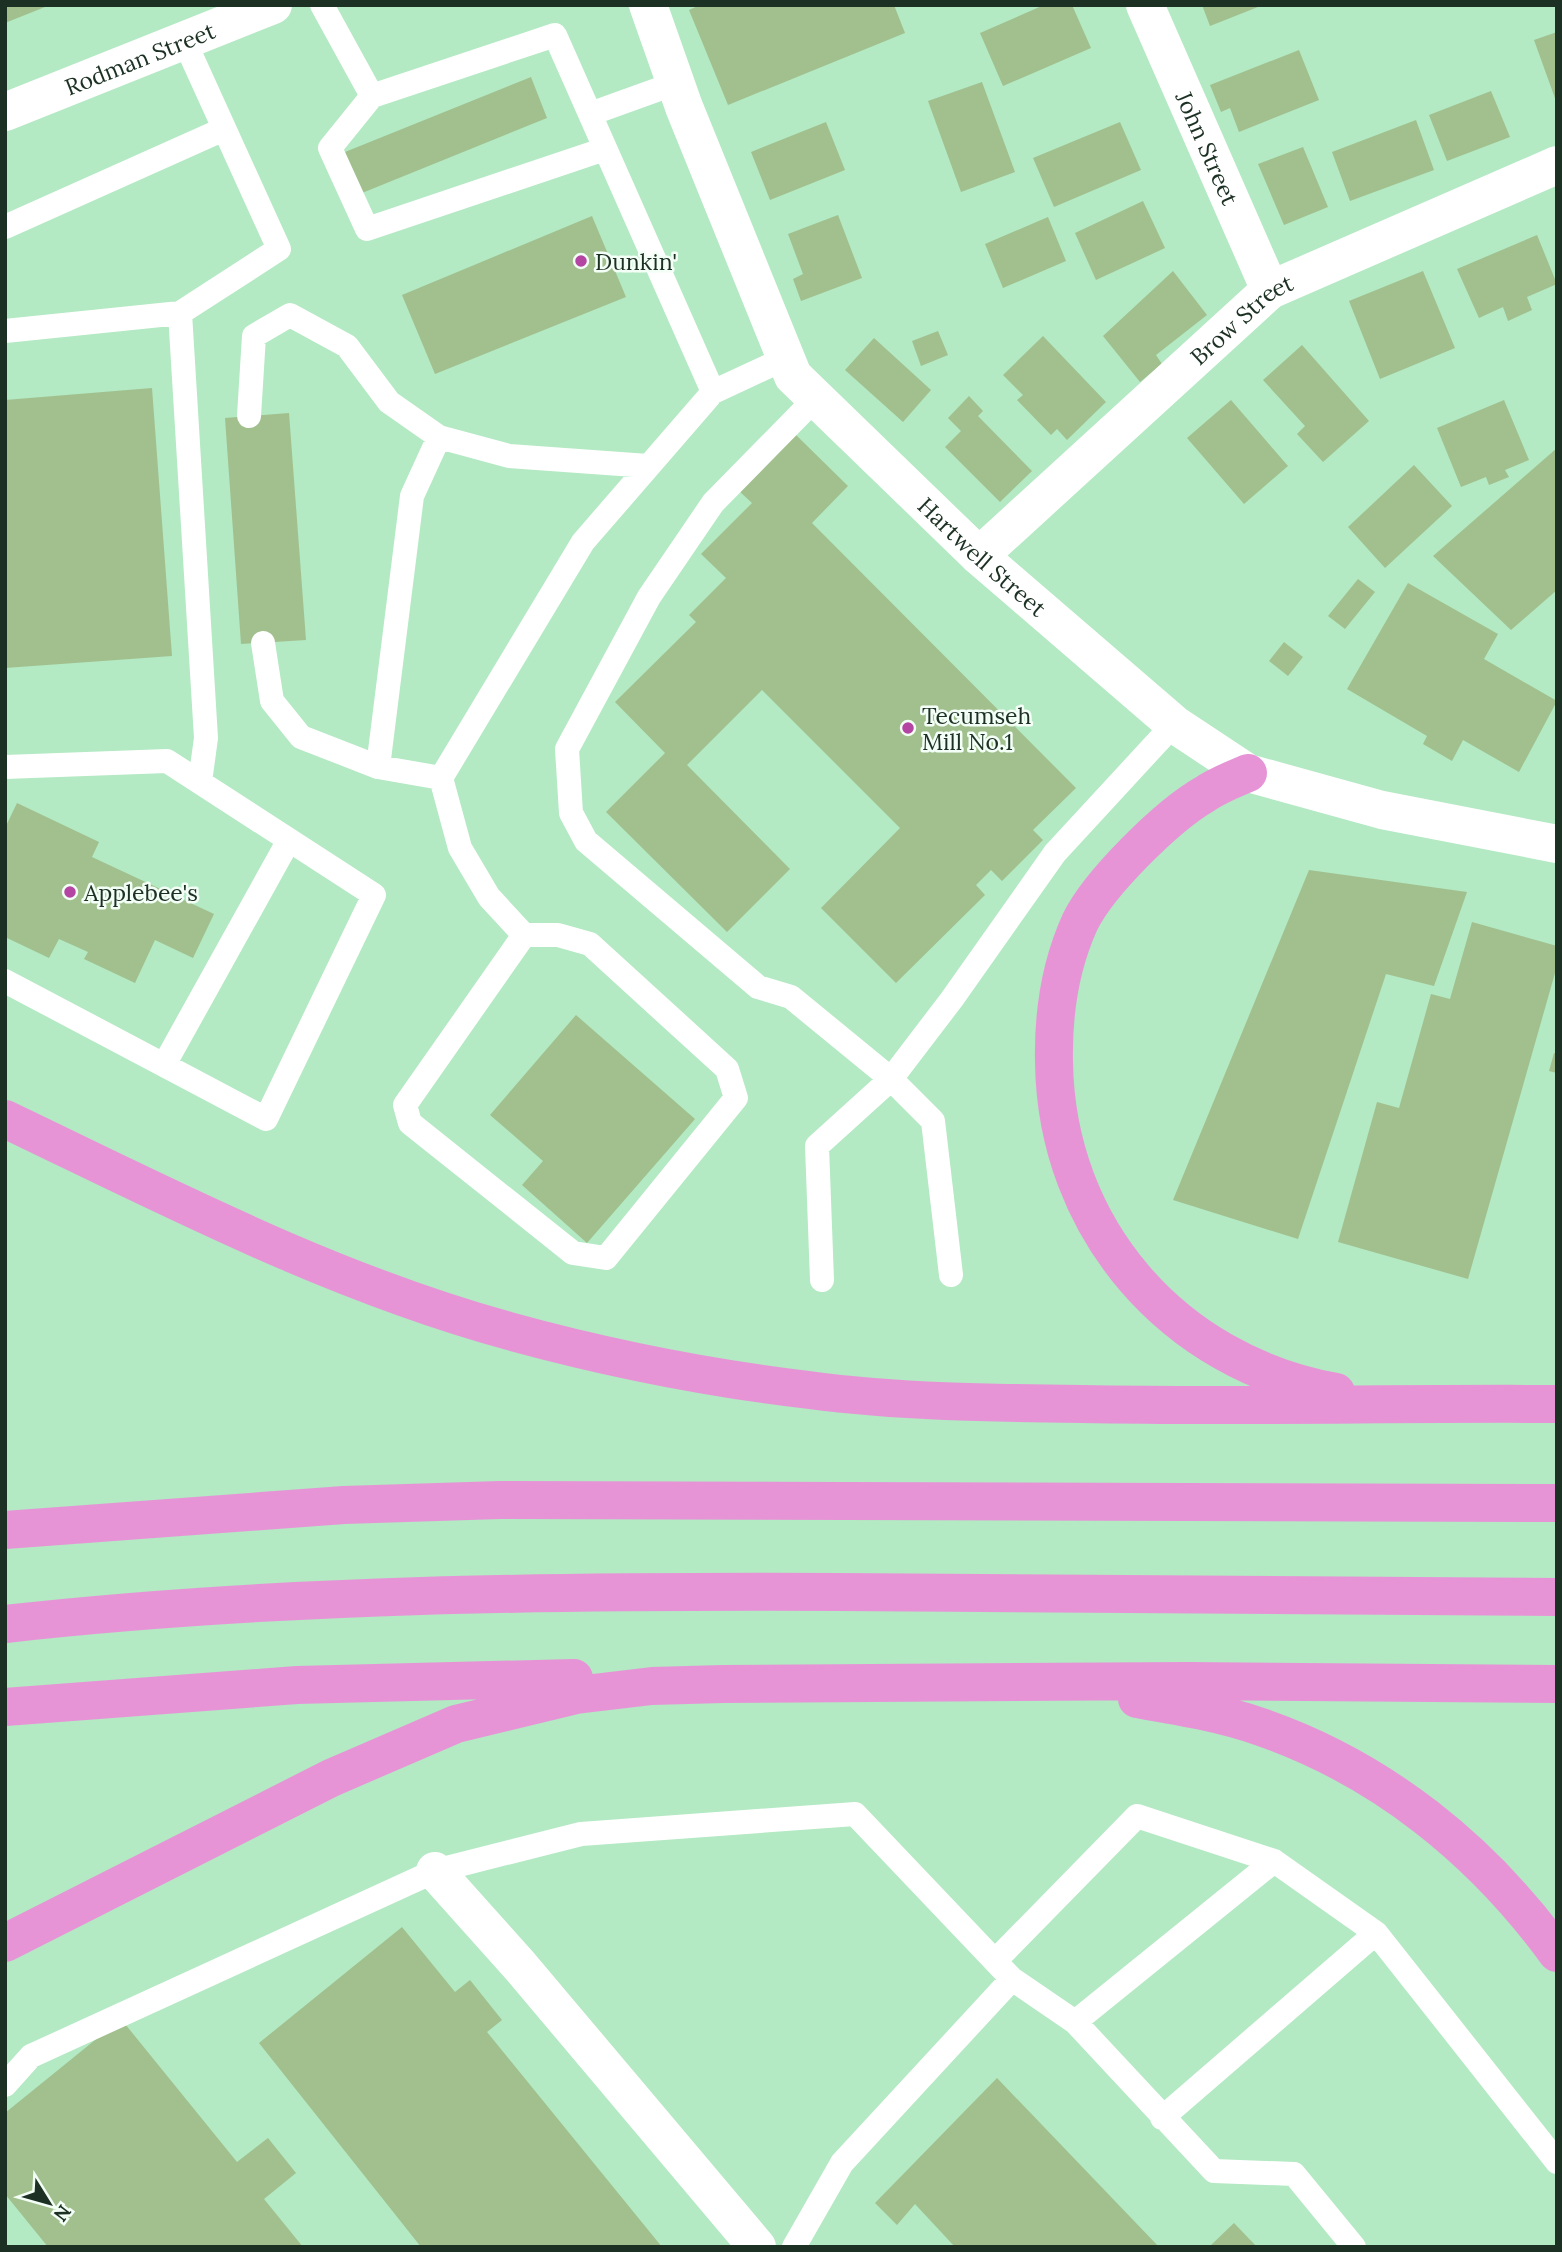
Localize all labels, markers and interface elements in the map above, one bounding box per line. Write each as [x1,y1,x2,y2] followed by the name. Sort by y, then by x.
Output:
[60,15,219,101] street label: Rodman Street
[1170,86,1245,209] street label: John Street
[595,247,677,276] place label: Dunkin'
[573,253,589,269] marker: Dunkin'
[1184,267,1297,371] street label: Brow Street
[912,491,1053,622] street label: Hartwell Street
[922,701,1032,756] place label: Tecumseh Mill No.1
[900,720,916,736] marker: Tecumseh Mill No.1
[83,878,198,907] place label: Applebee's
[62,884,78,900] marker: Applebee's
[14,2168,84,2238] north arrow
[48,2200,77,2227] text: N

